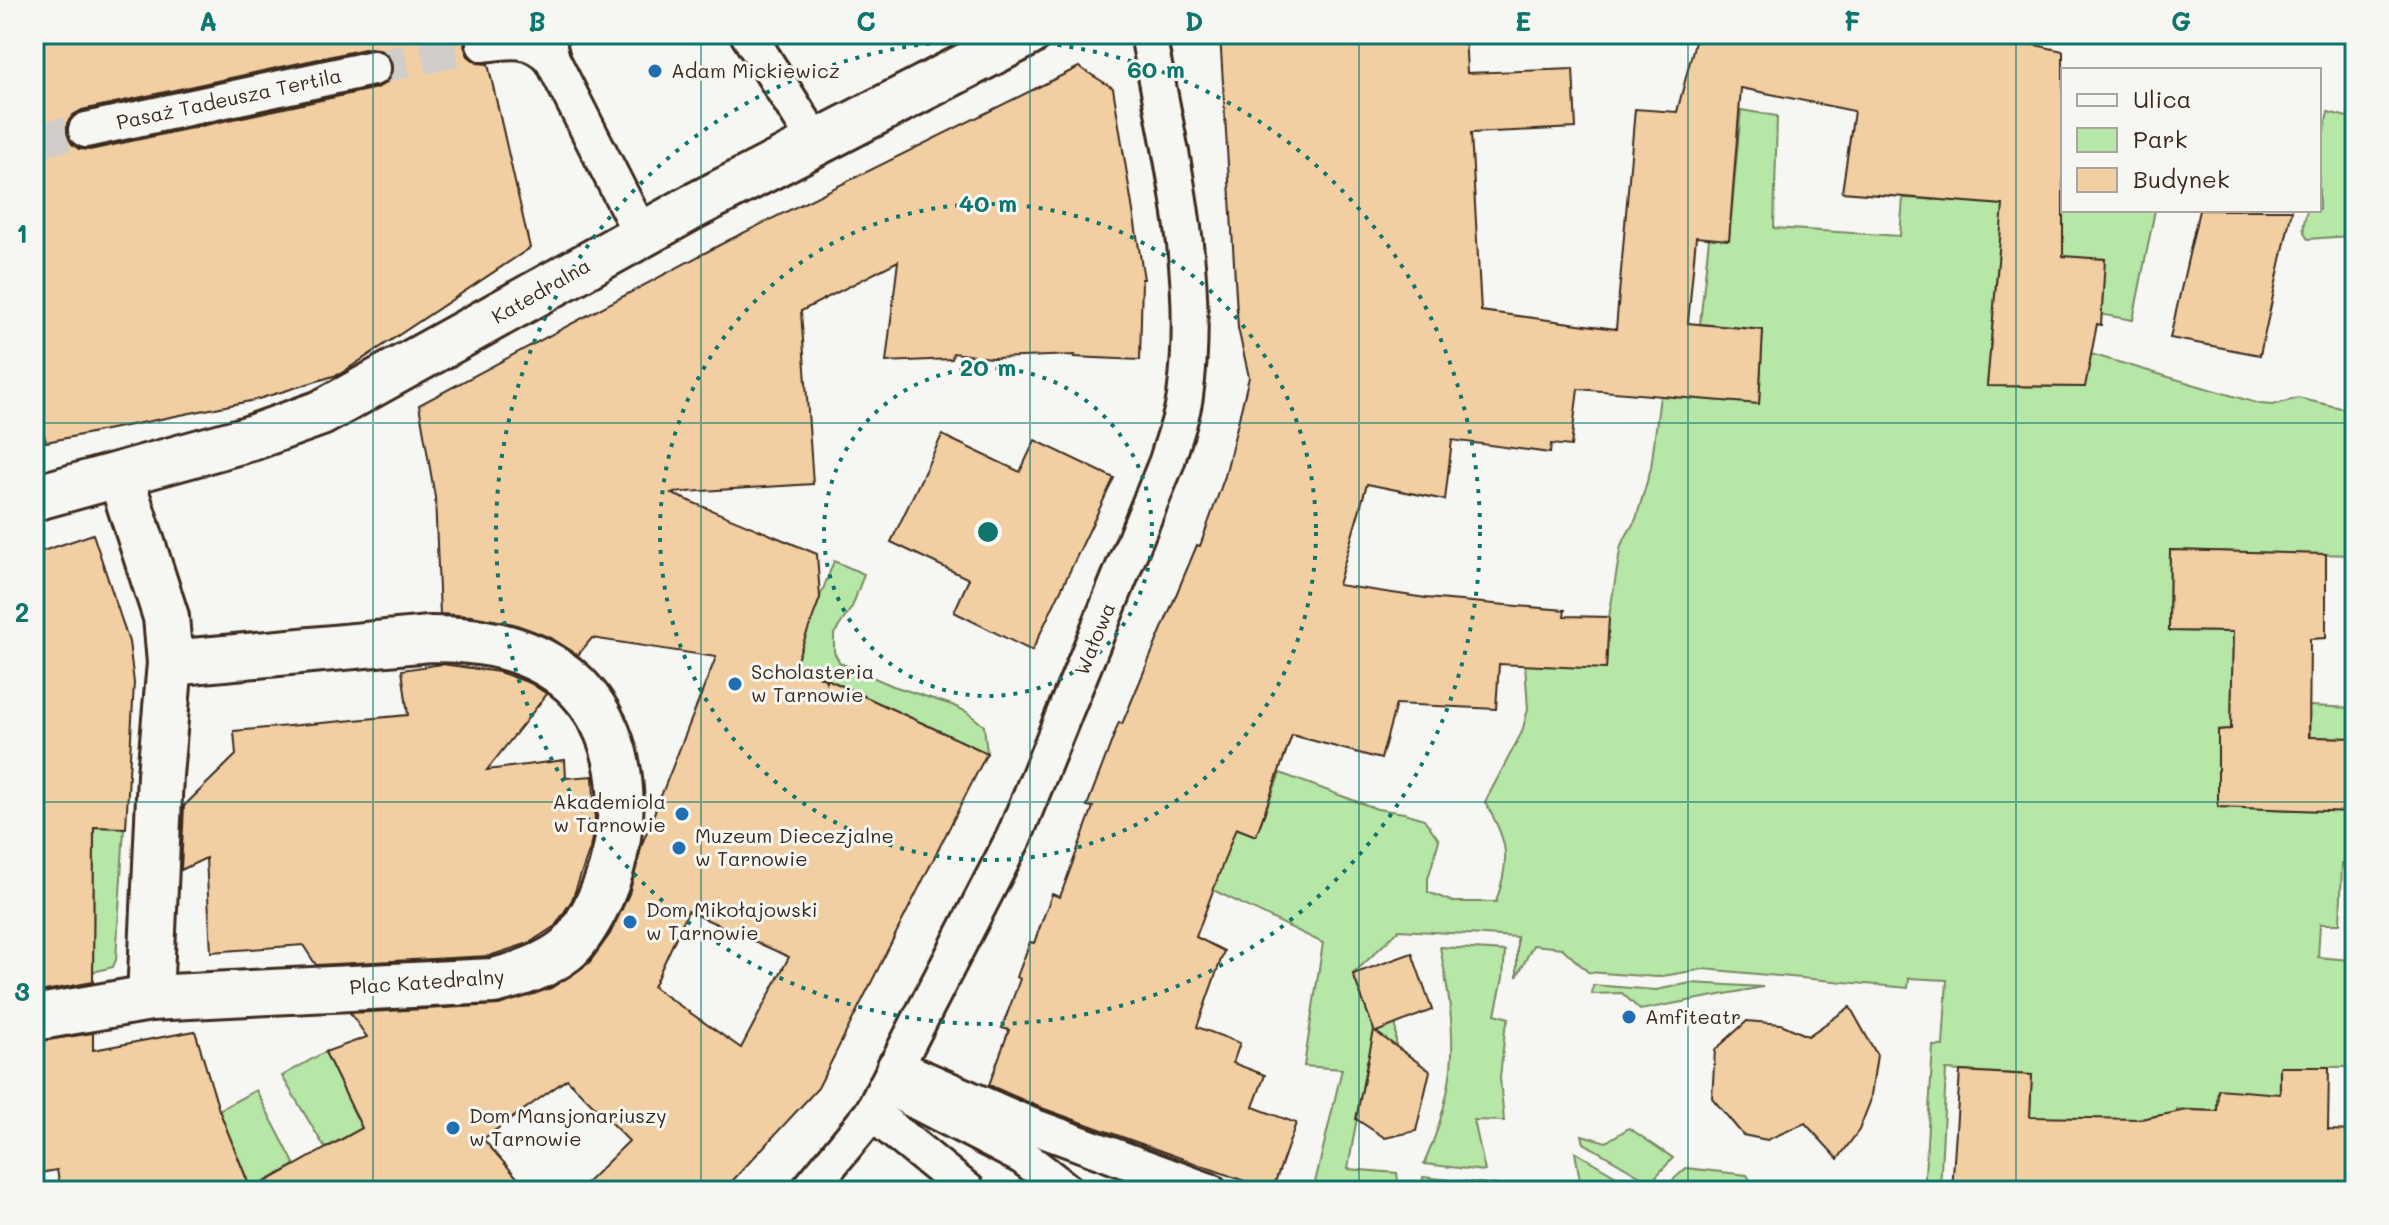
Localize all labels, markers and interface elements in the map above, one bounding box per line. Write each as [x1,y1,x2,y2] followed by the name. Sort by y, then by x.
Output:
[199,4,217,38] text: A
[528,4,546,38] text: B
[856,4,876,38] text: C
[1185,4,1203,38] text: D
[1515,4,1531,38] text: E
[1844,4,1860,38] text: F
[2171,4,2191,38] text: G
[1127,53,1185,84] text: 60 m
[671,57,840,83] place label: Adam Mickiewicz
[114,61,344,135] street label: Pasaż Tadeusza Tertila
[646,62,664,80] marker: Adam Mickiewicz
[2061,68,2321,212] legend
[2133,83,2191,114] text: Ulica
[2133,123,2187,154] text: Park
[2133,163,2230,194] text: Budynek
[959,187,1017,218] text: 40 m
[16,216,28,250] text: 1
[487,251,594,329] street label: Katedralna
[960,351,1016,382] text: 20 m
[974,518,1002,546] centre of rings
[15,595,29,629] text: 2
[1068,598,1120,679] street label: Wałowa
[751,658,874,707] place label: Scholasteria w Tarnowie
[726,675,744,693] marker: Scholasteria w Tarnowie
[553,788,666,837] place label: Akademiola w Tarnowie
[673,805,691,823] marker: Akademiola w Tarnowie
[695,822,894,871] place label: Muzeum Diecezjalne w Tarnowie
[670,839,688,857] marker: Muzeum Diecezjalne w Tarnowie
[646,896,818,945] place label: Dom Mikołajowski w Tarnowie
[621,913,639,931] marker: Dom Mikołajowski w Tarnowie
[349,963,505,999] street label: Plac Katedralny
[14,974,30,1008] text: 3
[1645,1003,1741,1029] place label: Amfiteatr
[1620,1008,1638,1026] marker: Amfiteatr
[469,1102,667,1151] place label: Dom Mansjonariuszy w Tarnowie
[444,1119,462,1137] marker: Dom Mansjonariuszy w Tarnowie

